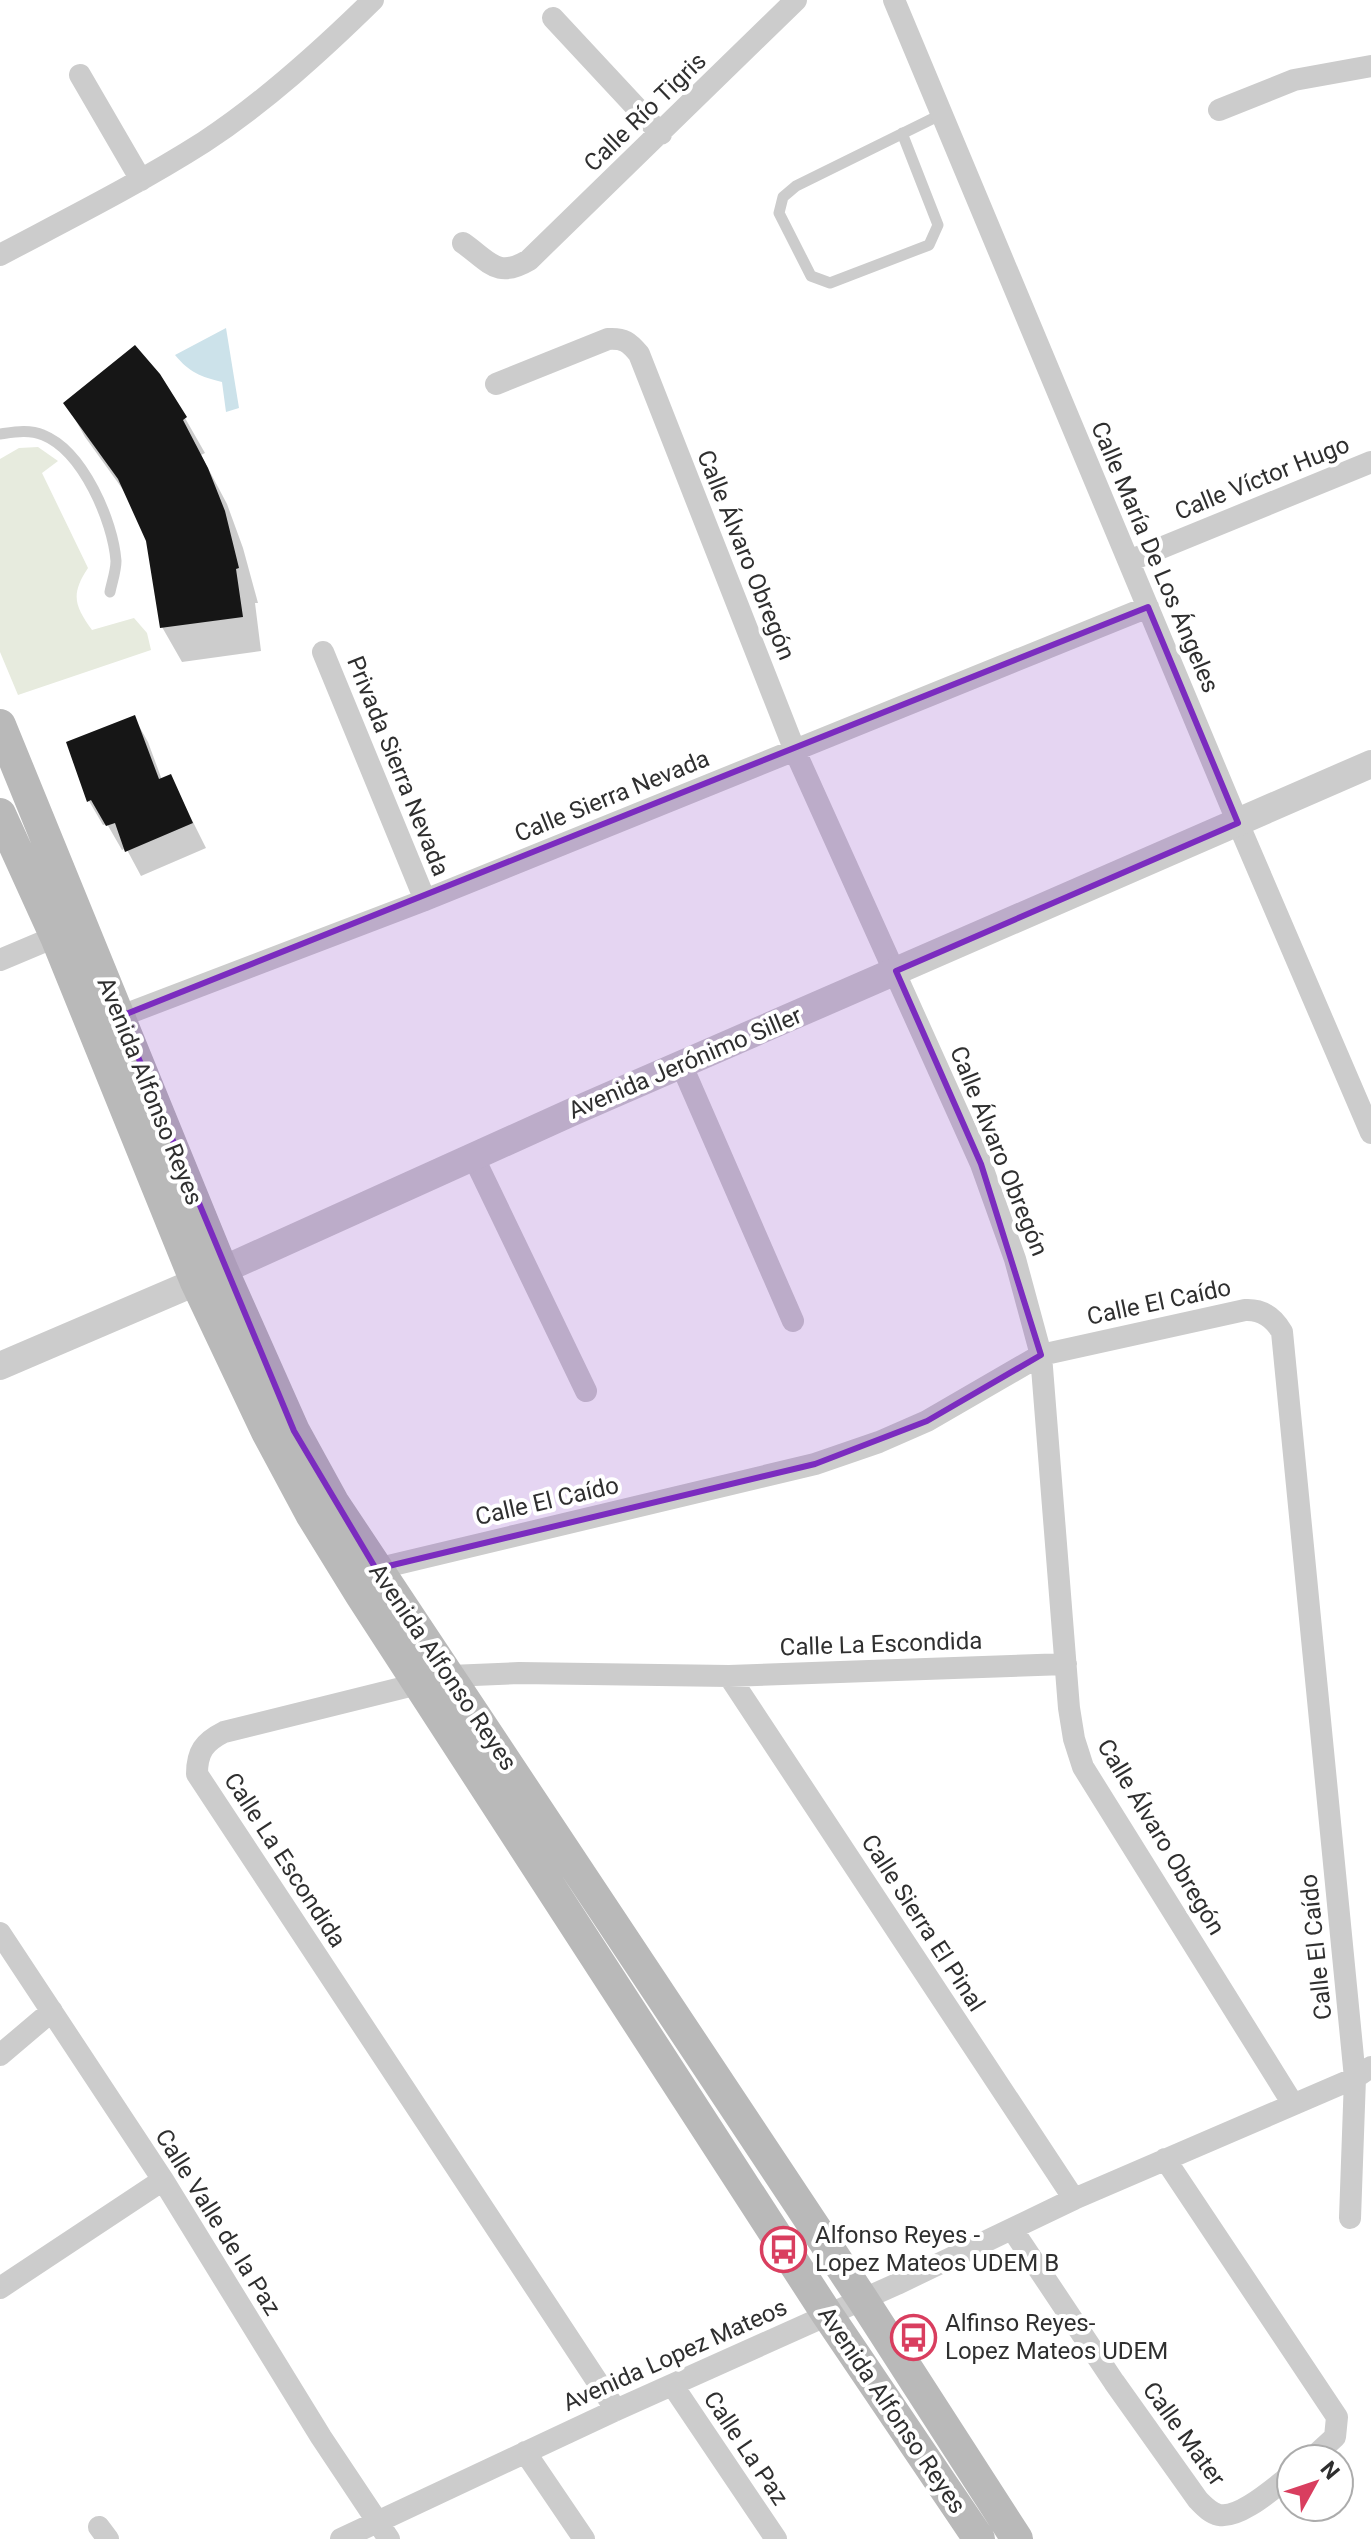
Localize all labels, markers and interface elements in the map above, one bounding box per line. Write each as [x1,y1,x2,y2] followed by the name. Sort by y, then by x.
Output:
[578,47,712,177] street label: Calle Río Tigris
[1085,417,1225,697] street label: Calle María De Los Ángeles
[1171,430,1353,526] street label: Calle Víctor Hugo
[691,446,801,664] street label: Calle Álvaro Obregón
[341,652,455,880] street label: Privada Sierra Nevada
[511,744,713,848] street label: Calle Sierra Nevada
[91,973,209,1209] street label: Avenida Alfonso Reyes
[564,1001,806,1125] street label: Avenida Jerónimo Siller
[944,1042,1054,1260] street label: Calle Álvaro Obregón
[1085,1273,1233,1331] street label: Calle El Caído
[473,1471,621,1531] street label: Calle El Caído
[363,1558,523,1776] street label: Avenida Alfonso Reyes
[779,1626,983,1662] street label: Calle La Escondida
[1091,1734,1231,1940] street label: Calle Álvaro Obregón
[218,1767,352,1953] street label: Calle La Escondida
[855,1829,991,2017] street label: Calle Sierra El Pinal
[1294,1873,1338,2021] street label: Calle El Caído
[149,2124,287,2320] street label: Calle Valle de la Paz
[815,2221,1059,2277] place label: Alfonso Reyes - Lopez Mateos UDEM B
[760,2225,808,2273] bus stop icon: Alfonso Reyes - Lopez Mateos UDEM B
[559,2293,791,2417] street label: Avenida Lopez Mateos
[812,2301,972,2519] street label: Avenida Alfonso Reyes
[945,2309,1168,2365] place label: Alfinso Reyes- Lopez Mateos UDEM
[890,2313,938,2361] bus stop icon: Alfinso Reyes- Lopez Mateos UDEM
[1137,2377,1231,2491] street label: Calle Mater
[698,2386,794,2510] street label: Calle La Paz
[1275,2443,1355,2523] north arrow
[1315,2456,1345,2484] text: N

